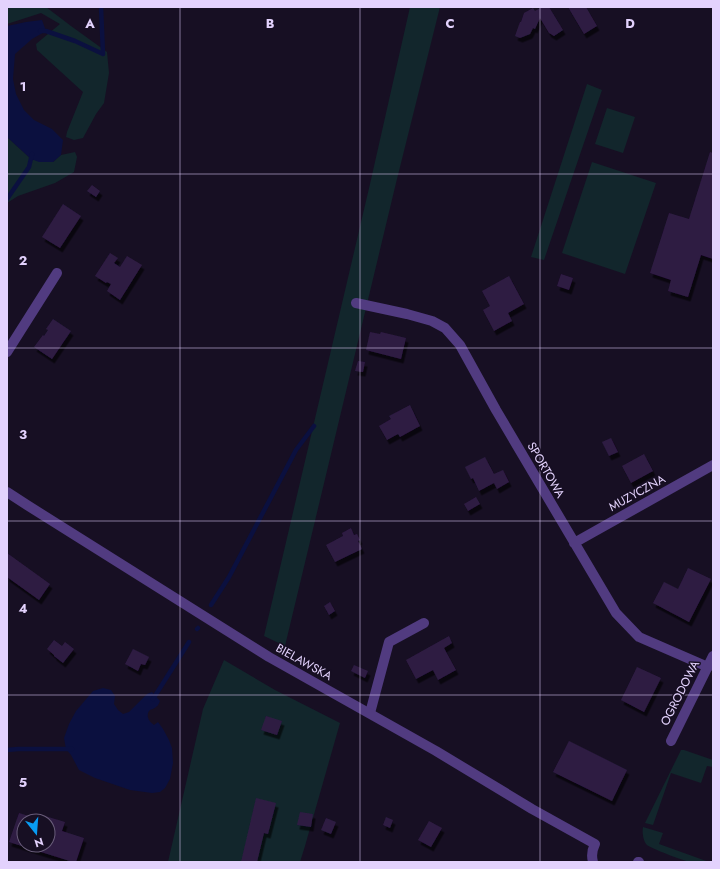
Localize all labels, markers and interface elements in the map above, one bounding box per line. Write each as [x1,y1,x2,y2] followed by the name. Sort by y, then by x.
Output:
[84,14,95,33] text: A
[266,14,275,33] text: B
[445,14,455,33] text: C
[625,14,635,33] text: D
[20,77,26,96] text: 1
[19,251,27,270] text: 2
[19,425,27,444] text: 3
[523,439,569,501] street label: SPORTOWA
[605,470,669,516] street label: MUZYCZNA
[18,599,28,618] text: 4
[273,639,335,685] street label: BIELAWSKA
[656,657,704,729] street label: OGRODOWA
[19,773,27,792] text: 5
[16,813,56,853] north arrow
[32,834,45,851] text: N

